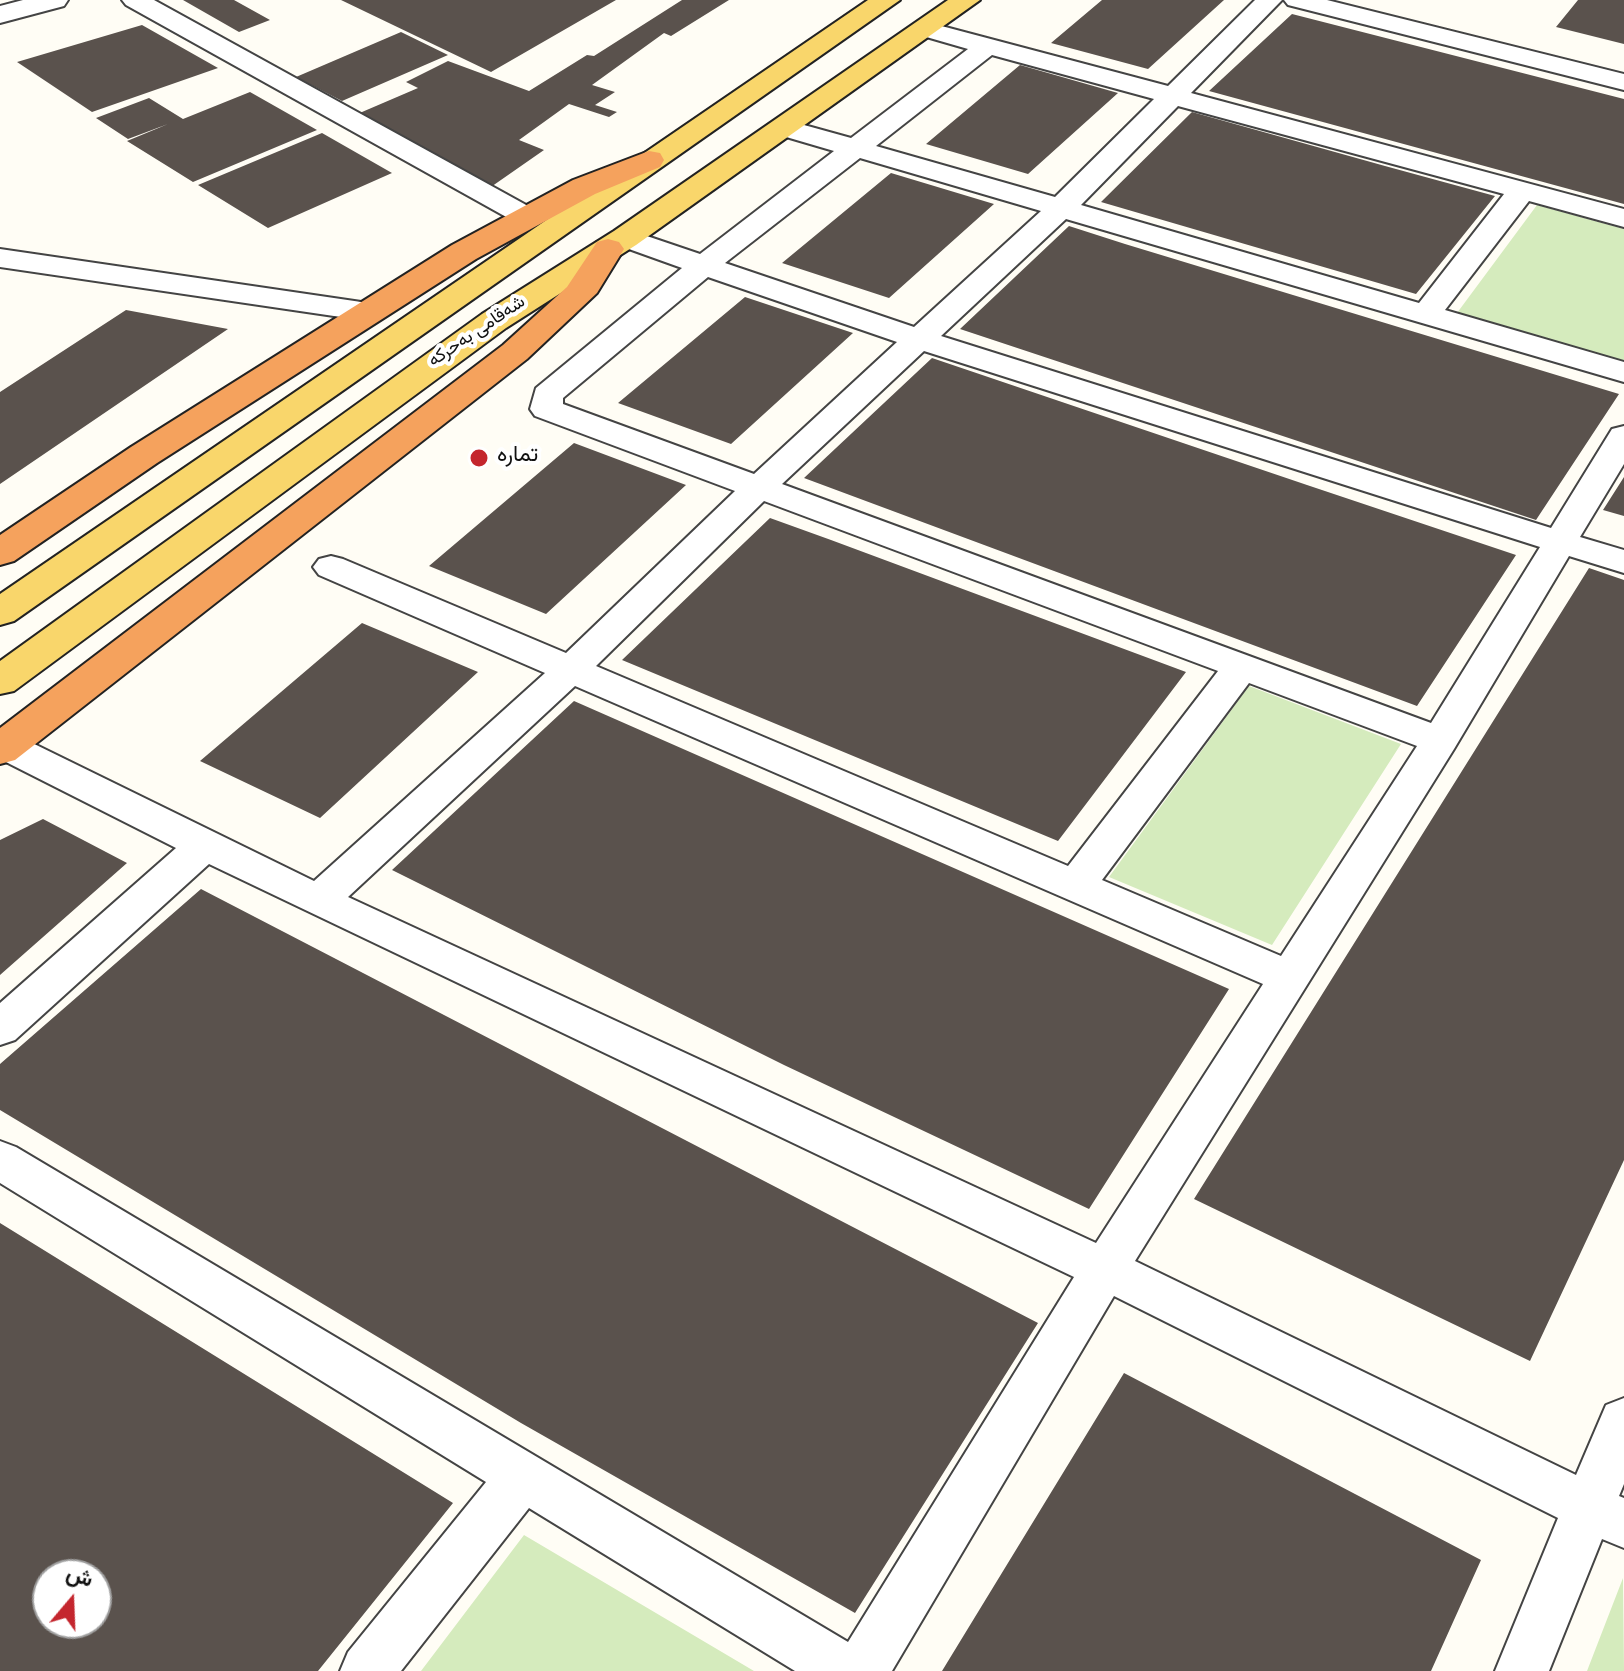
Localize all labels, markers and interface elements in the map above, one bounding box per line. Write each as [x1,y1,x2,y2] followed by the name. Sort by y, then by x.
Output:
[425,293,531,373] street label: شەقامی بەحرکە
[497,445,538,471] place label: تمارە
[468,447,490,469] marker: تمارە
[61,1557,98,1599] text: ش
[32,1559,112,1639] north arrow

